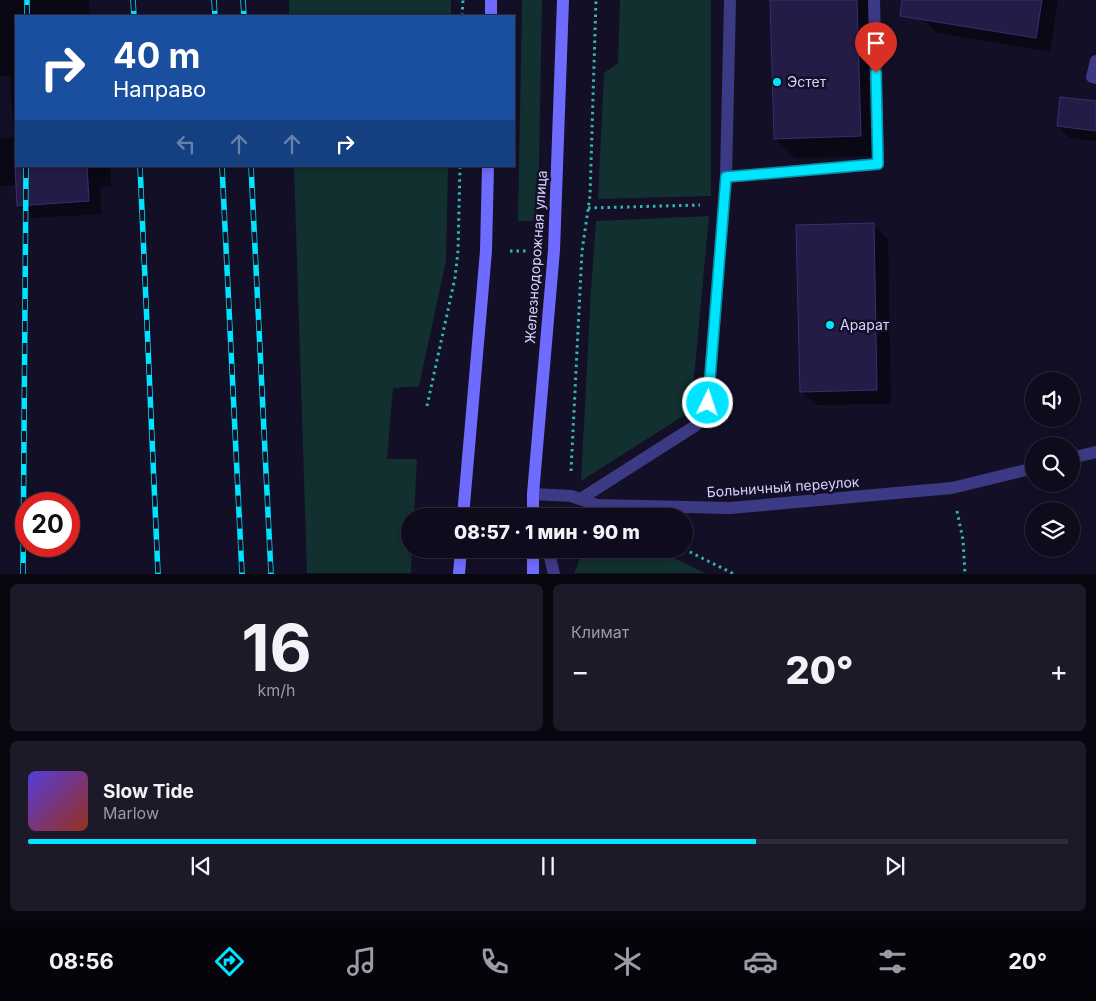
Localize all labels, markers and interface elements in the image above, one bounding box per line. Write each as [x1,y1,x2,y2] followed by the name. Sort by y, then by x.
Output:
[855,22,897,73] pin
[862,29,890,57] icon: arrive
[113,34,201,76] text: 40 m
[30,35,95,100] icon: right
[787,73,827,90] place label: Эстет
[113,76,206,102] text: Направо
[771,76,783,88] marker: Эстет
[172,130,200,158] icon: left
[225,130,253,158] icon: ahead
[278,130,306,158] icon: ahead
[331,130,359,158] icon: right
[521,170,550,344] street label: Железнодорожная улица
[840,316,890,333] place label: Арарат
[824,319,836,331] marker: Арарат
[1025,372,1080,557] map controls
[1025,372,1080,427] button: sound
[681,376,733,428] position arrow
[1025,437,1080,492] button: search
[706,473,860,500] street label: Больничный переулок
[15,492,80,557] speed limit sign: 20
[1025,502,1080,557] button: layers
[454,521,640,544] text: 08:57 · 1 мин · 90 m
[241,608,312,687] text: 16
[571,622,629,642] text: Климат
[785,647,854,693] text: 20°
[571,654,590,688] text: −
[1049,654,1068,688] text: +
[257,680,296,700] text: km/h
[103,780,194,803] text: Slow Tide
[103,803,159,823] text: Marlow
[187,852,215,880] icon: previous
[534,852,562,880] icon: pause
[881,852,909,880] icon: next
[212,944,247,979] icon: directions
[344,944,379,979] icon: music
[477,944,512,979] icon: phone
[610,944,645,979] icon: climate
[743,944,778,979] icon: car
[875,944,910,979] icon: filters
[49,948,114,974] text: 08:56
[1008,948,1047,974] text: 20°

